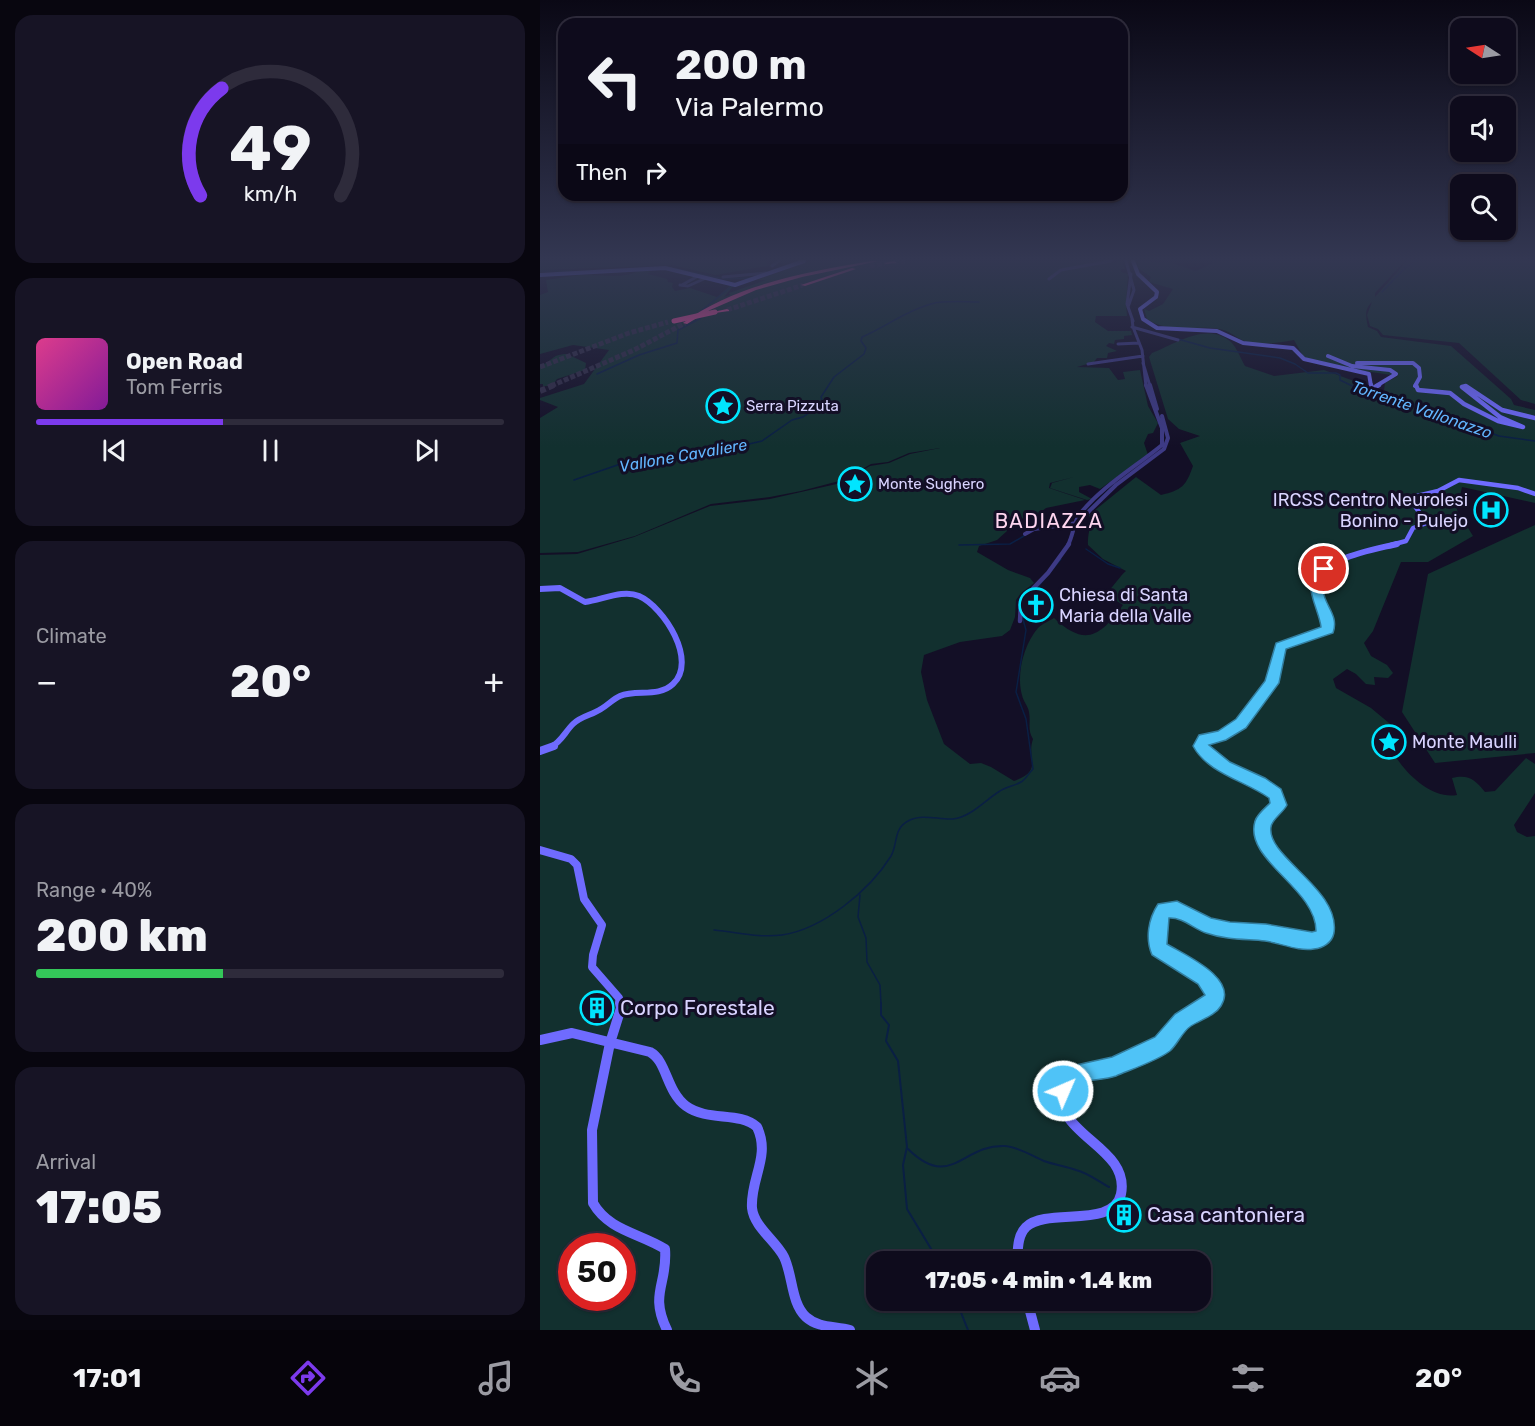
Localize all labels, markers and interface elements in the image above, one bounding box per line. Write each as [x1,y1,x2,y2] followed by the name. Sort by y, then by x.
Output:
[1450,18,1516,84] north arrow
[1450,18,1516,240] map controls
[675,40,807,90] text: 200 m
[576,42,654,120] icon: left
[675,91,824,123] text: Via Palermo
[1450,96,1516,162] button: sound
[229,112,311,186] text: 49
[639,156,672,189] icon: right
[576,159,627,186] text: Then
[1450,174,1516,240] button: search
[243,181,297,206] text: km/h
[126,348,243,375] text: Open Road
[126,375,223,399] text: Tom Ferris
[1349,377,1495,442] water label: Torrente Vallonazzo
[705,388,741,424] place icon: Serra Pizzuta
[746,397,839,415] place label: Serra Pizzuta
[98,434,131,467] icon: previous
[254,434,287,467] icon: pause
[410,434,443,467] icon: next
[618,435,748,476] water label: Vallone Cavaliere
[837,466,873,502] place icon: Monte Sughero
[878,475,984,493] place label: Monte Sughero
[1273,489,1468,532] place label: IRCSS Centro Neurolesi Bonino - Pulejo
[1473,492,1509,528] hospital icon: IRCSS Centro Neurolesi Bonino - Pulejo
[995,509,1103,533] district label: BADIAZZA
[1298,543,1349,594] pin
[1307,552,1340,585] icon: arrive
[1059,584,1192,627] place label: Chiesa di Santa Maria della Valle
[1018,587,1054,623] church icon: Chiesa di Santa Maria della Valle
[36,624,107,648] text: Climate
[230,655,311,708] text: 20°
[36,662,57,701] text: −
[483,662,504,701] text: +
[1371,724,1407,760] place icon: Monte Maulli
[1412,731,1517,753] place label: Monte Maulli
[36,878,152,902] text: Range · 40%
[36,909,208,962] text: 200 km
[579,990,615,1026] building icon: Corpo Forestale
[620,995,775,1020] place label: Corpo Forestale
[1031,1059,1095,1123] position arrow
[36,1150,96,1174] text: Arrival
[36,1181,162,1234] text: 17:05
[1106,1197,1142,1233] building icon: Casa cantoniera
[1147,1202,1305,1227] place label: Casa cantoniera
[558,1233,636,1311] speed limit sign: 50
[925,1267,1152,1294] text: 17:05 · 4 min · 1.4 km
[287,1357,329,1399] icon: directions
[475,1357,517,1399] icon: music
[663,1357,705,1399] icon: phone
[851,1357,893,1399] icon: climate
[1039,1357,1081,1399] icon: car
[1227,1357,1269,1399] icon: filters
[73,1362,142,1394] text: 17:01
[1415,1362,1462,1394] text: 20°

